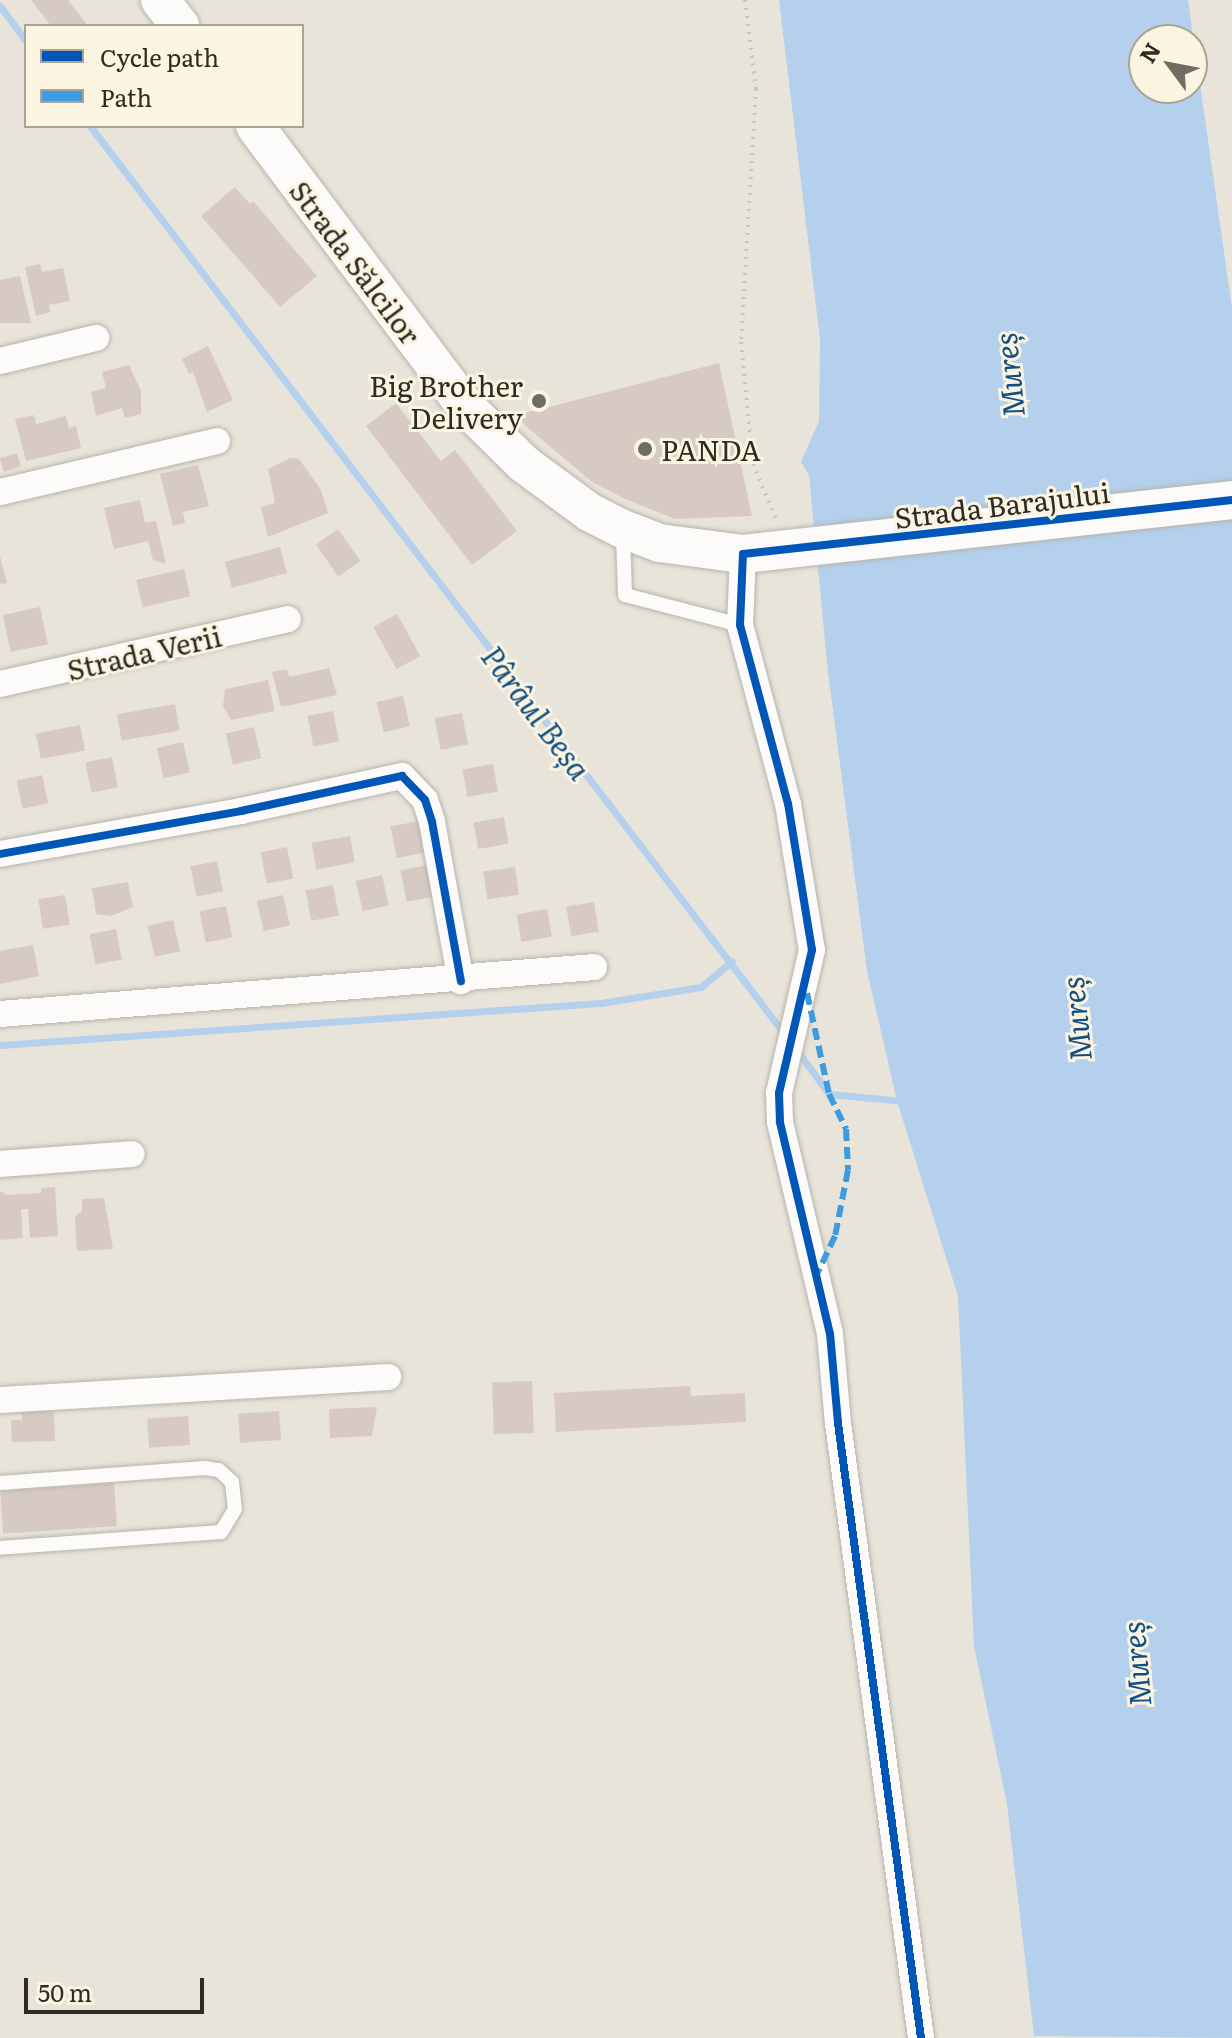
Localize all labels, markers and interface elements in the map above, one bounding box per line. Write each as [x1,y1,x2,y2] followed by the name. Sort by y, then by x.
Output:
[24,24,304,128] legend
[1128,24,1208,104] north arrow
[1130,36,1168,69] text: N
[100,39,219,74] text: Cycle path
[100,79,152,114] text: Path
[284,174,428,350] street label: Strada Sălcilor
[986,331,1030,419] water label: Mureș
[369,368,523,434] place label: Big Brother Delivery
[530,392,548,410] marker: Big Brother Delivery
[661,432,761,466] place label: PANDA
[636,440,654,458] marker: PANDA
[892,474,1112,534] street label: Strada Barajului
[64,618,224,686] street label: Strada Verii
[475,638,599,786] water label: Pârâul Beșa
[1053,975,1097,1063] water label: Mureș
[1113,1620,1157,1708] water label: Mureș
[28,1962,208,2012] scale bar
[38,1974,92,2009] text: 50 m

